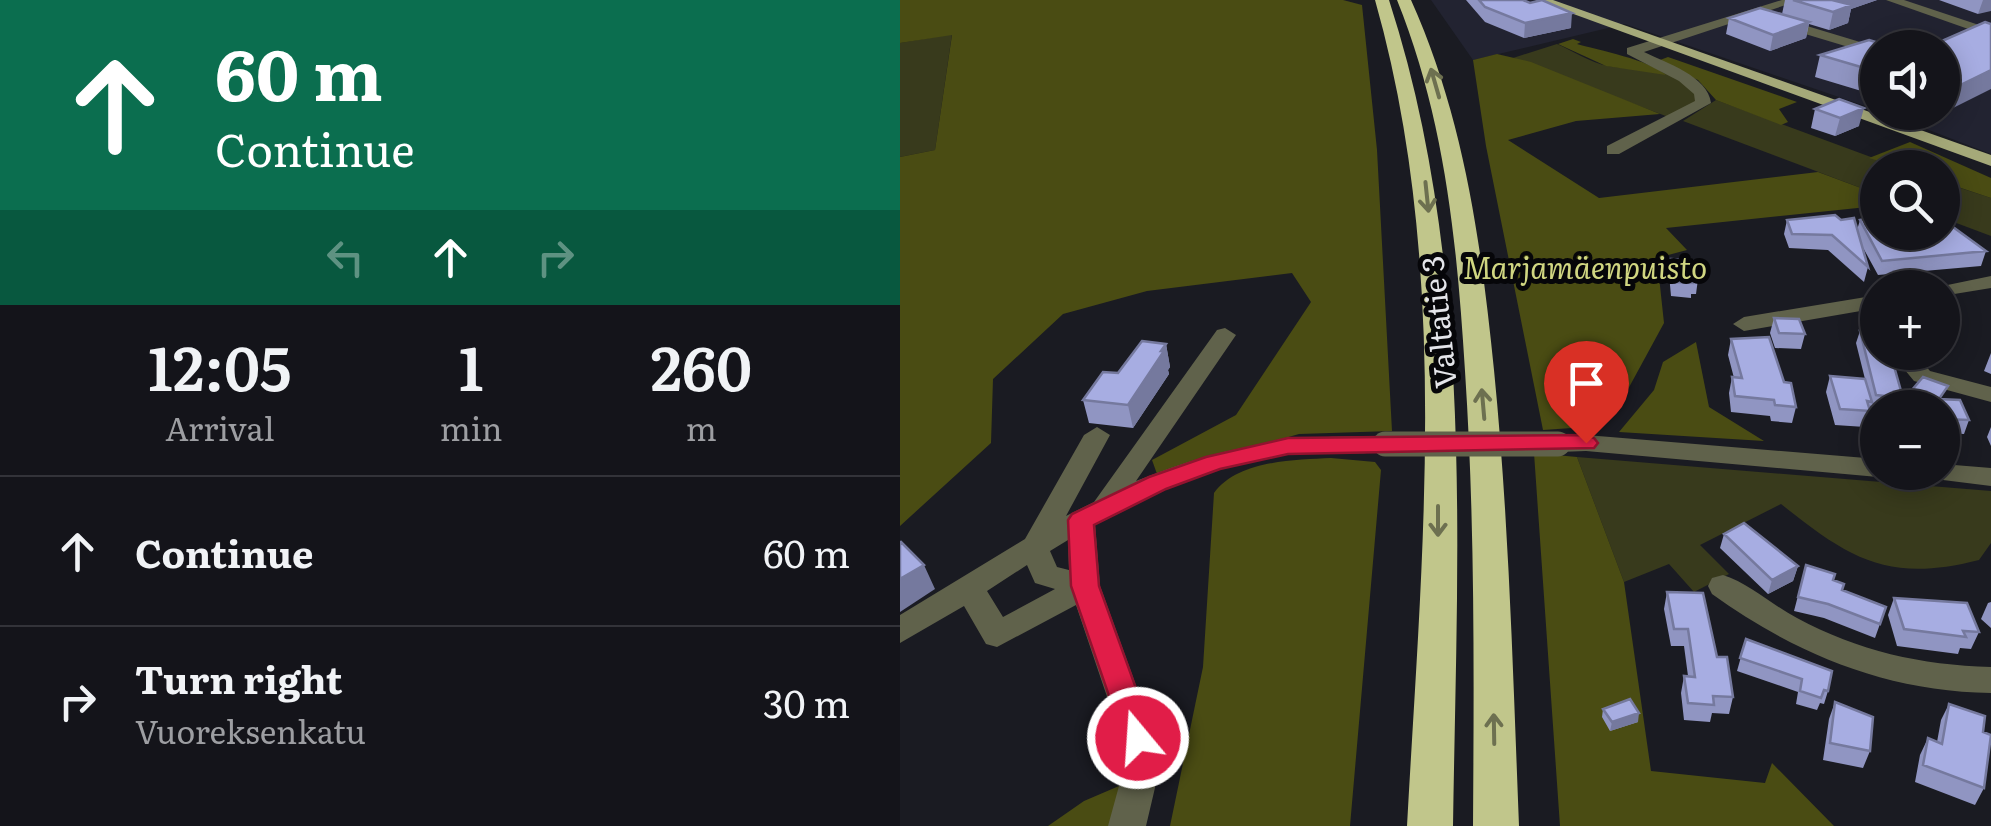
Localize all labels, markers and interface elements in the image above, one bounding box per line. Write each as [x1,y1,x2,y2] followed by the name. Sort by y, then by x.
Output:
[215,19,383,123] text: 60 m
[1860,30,1960,490] map controls
[1860,30,1960,130] button: sound
[50,40,180,170] icon: ahead
[1425,68,1443,99] one-way arrow
[215,114,415,181] text: Continue
[1860,150,1960,250] button: search
[1418,180,1437,212] one-way arrow
[318,230,373,285] icon: left
[423,230,478,285] icon: ahead
[528,230,583,285] icon: right
[1463,244,1707,288] park label: Marjamäenpuisto
[1408,254,1466,391] street label: Valtatie 3
[1860,270,1960,370] button: +
[148,320,292,409] text: 12:05
[459,320,483,409] text: 1
[651,320,752,409] text: 260
[1544,341,1629,444] pin
[1559,356,1614,411] icon: arrive
[1473,388,1492,420] one-way arrow
[1860,390,1960,490] button: −
[165,403,274,451] text: Arrival
[440,403,503,451] text: min
[686,403,717,451] text: m
[1428,504,1448,537] one-way arrow
[135,523,313,580] text: Continue
[763,523,850,580] text: 60 m
[50,524,105,579] icon: ahead
[135,649,342,706] text: Turn right
[763,673,850,730] text: 30 m
[50,674,105,729] icon: right
[1086,686,1190,790] position arrow
[135,706,366,754] text: Vuoreksenkatu
[1485,713,1504,745] one-way arrow

